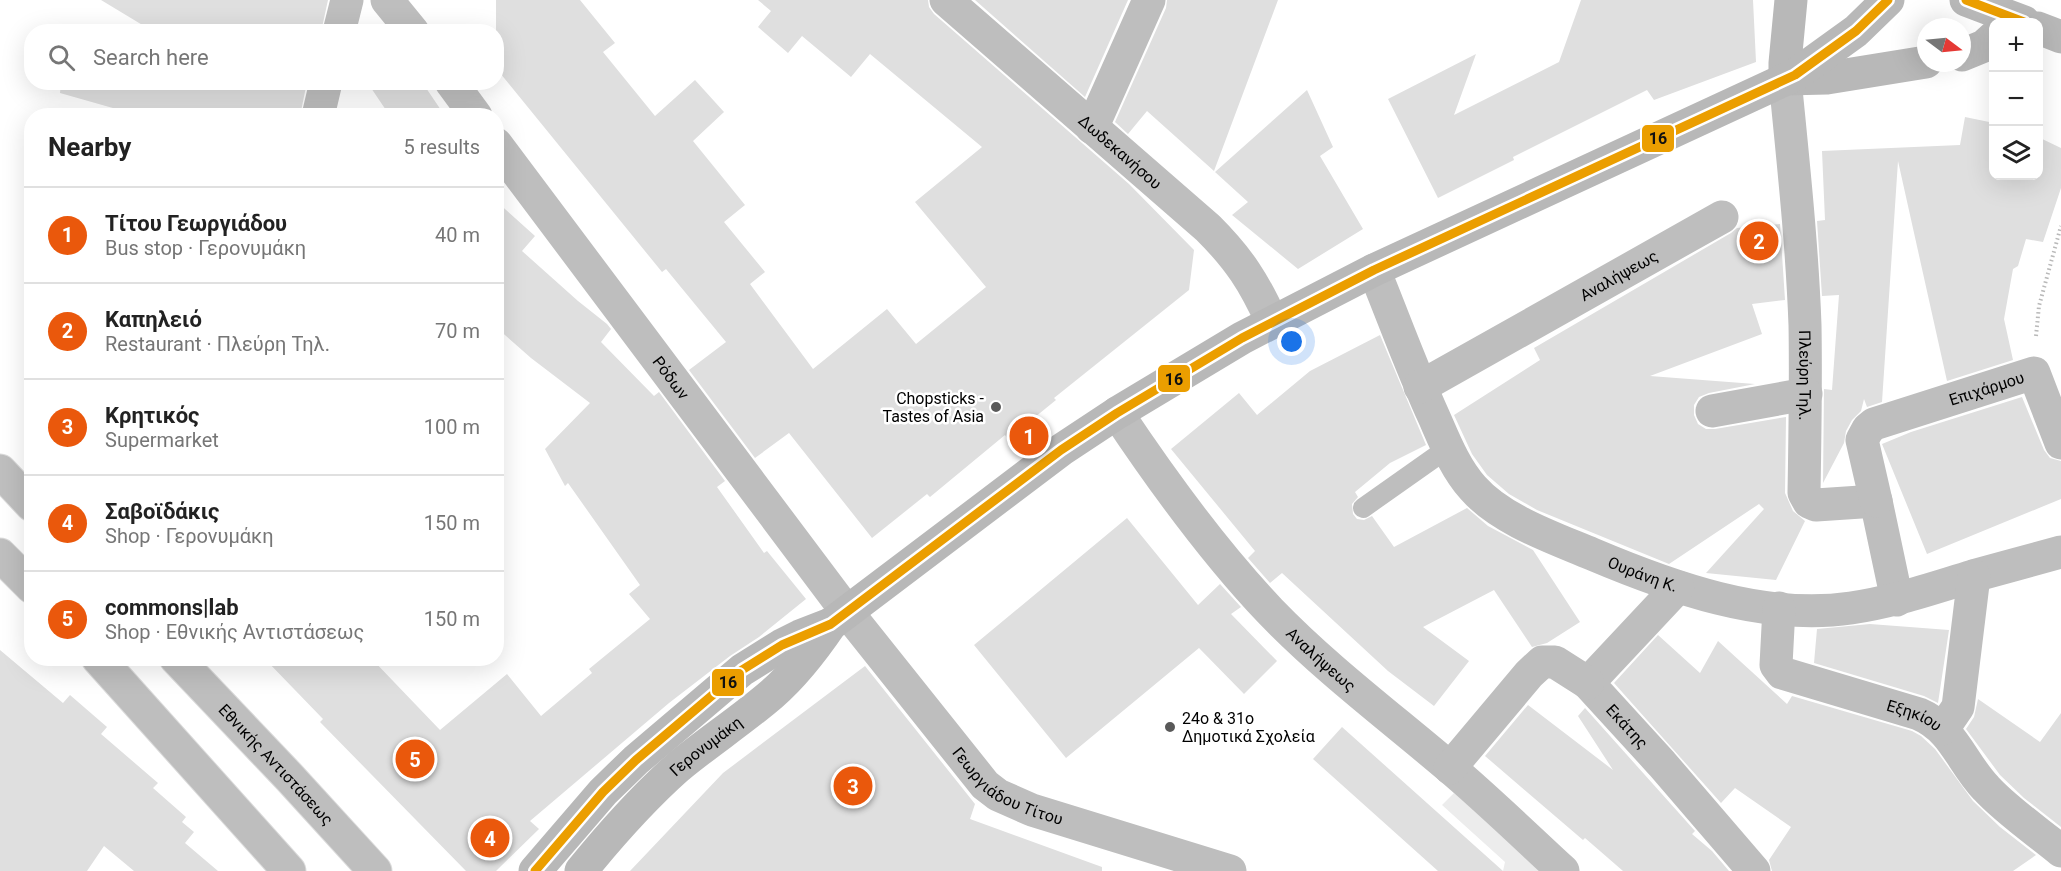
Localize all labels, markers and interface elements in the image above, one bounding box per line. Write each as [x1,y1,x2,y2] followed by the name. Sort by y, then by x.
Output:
[1917,18,1971,72] north arrow
[1989,18,2043,180] map controls
[1989,18,2043,72] button: +
[24,24,504,90] search box
[45,41,78,74] icon: search
[93,45,209,70] text: Search here
[1989,72,2043,126] button: −
[1075,111,1165,193] street label: Δωδεκανήσου
[1641,124,1675,153] line badge: 16
[1989,126,2043,180] button: layers
[1649,129,1667,148] text: 16
[48,132,131,162] text: Nearby
[404,135,480,159] text: 5 results
[105,211,287,236] text: Τίτου Γεωργιάδου
[1740,218,1778,264] pin: 2
[62,223,73,247] text: 1
[435,223,480,247] text: 40 m
[105,236,306,260] text: Bus stop · Γερονυμάκη
[1577,246,1661,305] street label: Αναλήψεως
[105,307,202,332] text: Καπηλειό
[62,319,73,343] text: 2
[435,319,480,343] text: 70 m
[1277,327,1306,356] your location
[1795,330,1814,421] street label: Πλεύρη Τηλ.
[105,332,330,356] text: Restaurant · Πλεύρη Τηλ.
[648,353,693,403] street label: Ρόδων
[1157,364,1191,393] line badge: 16
[1947,368,2027,409] street label: Επιχάρμου
[1165,370,1183,389] text: 16
[882,389,985,426] place label: Chopsticks - Tastes of Asia
[989,400,1003,414] marker: Chopsticks - Tastes of Asia
[105,403,199,428] text: Κρητικός
[1010,414,1048,458] pin: 1
[62,415,73,439] text: 3
[424,415,480,439] text: 100 m
[105,428,219,452] text: Supermarket
[105,499,219,524] text: Σαβοϊδάκις
[62,511,73,535] text: 4
[424,511,480,535] text: 150 m
[105,524,274,548] text: Shop · Γερονυμάκη
[1605,553,1680,596] street label: Ουράνη Κ.
[105,595,239,620] text: commons|lab
[62,607,73,631] text: 5
[424,607,480,631] text: 150 m
[105,620,364,644] text: Shop · Εθνικής Αντιστάσεως
[1282,624,1359,696] street label: Αναλήψεως
[711,668,745,697] line badge: 16
[719,673,737,692] text: 16
[1884,696,1946,735] street label: Εξηκίου
[215,700,337,829] street label: Εθνικής Αντιστάσεως
[1602,700,1652,752] street label: Εκάτης
[1182,709,1315,746] place label: 24ο & 31ο Δημοτικά Σχολεία
[666,713,746,780] street label: Γερονυμάκη
[1163,720,1177,734] marker: 24ο & 31ο Δημοτικά Σχολεία
[396,736,434,782] pin: 5
[948,743,1065,829] street label: Γεωργιάδου Τίτου
[834,764,872,808] pin: 3
[470,816,510,860] pin: 4

